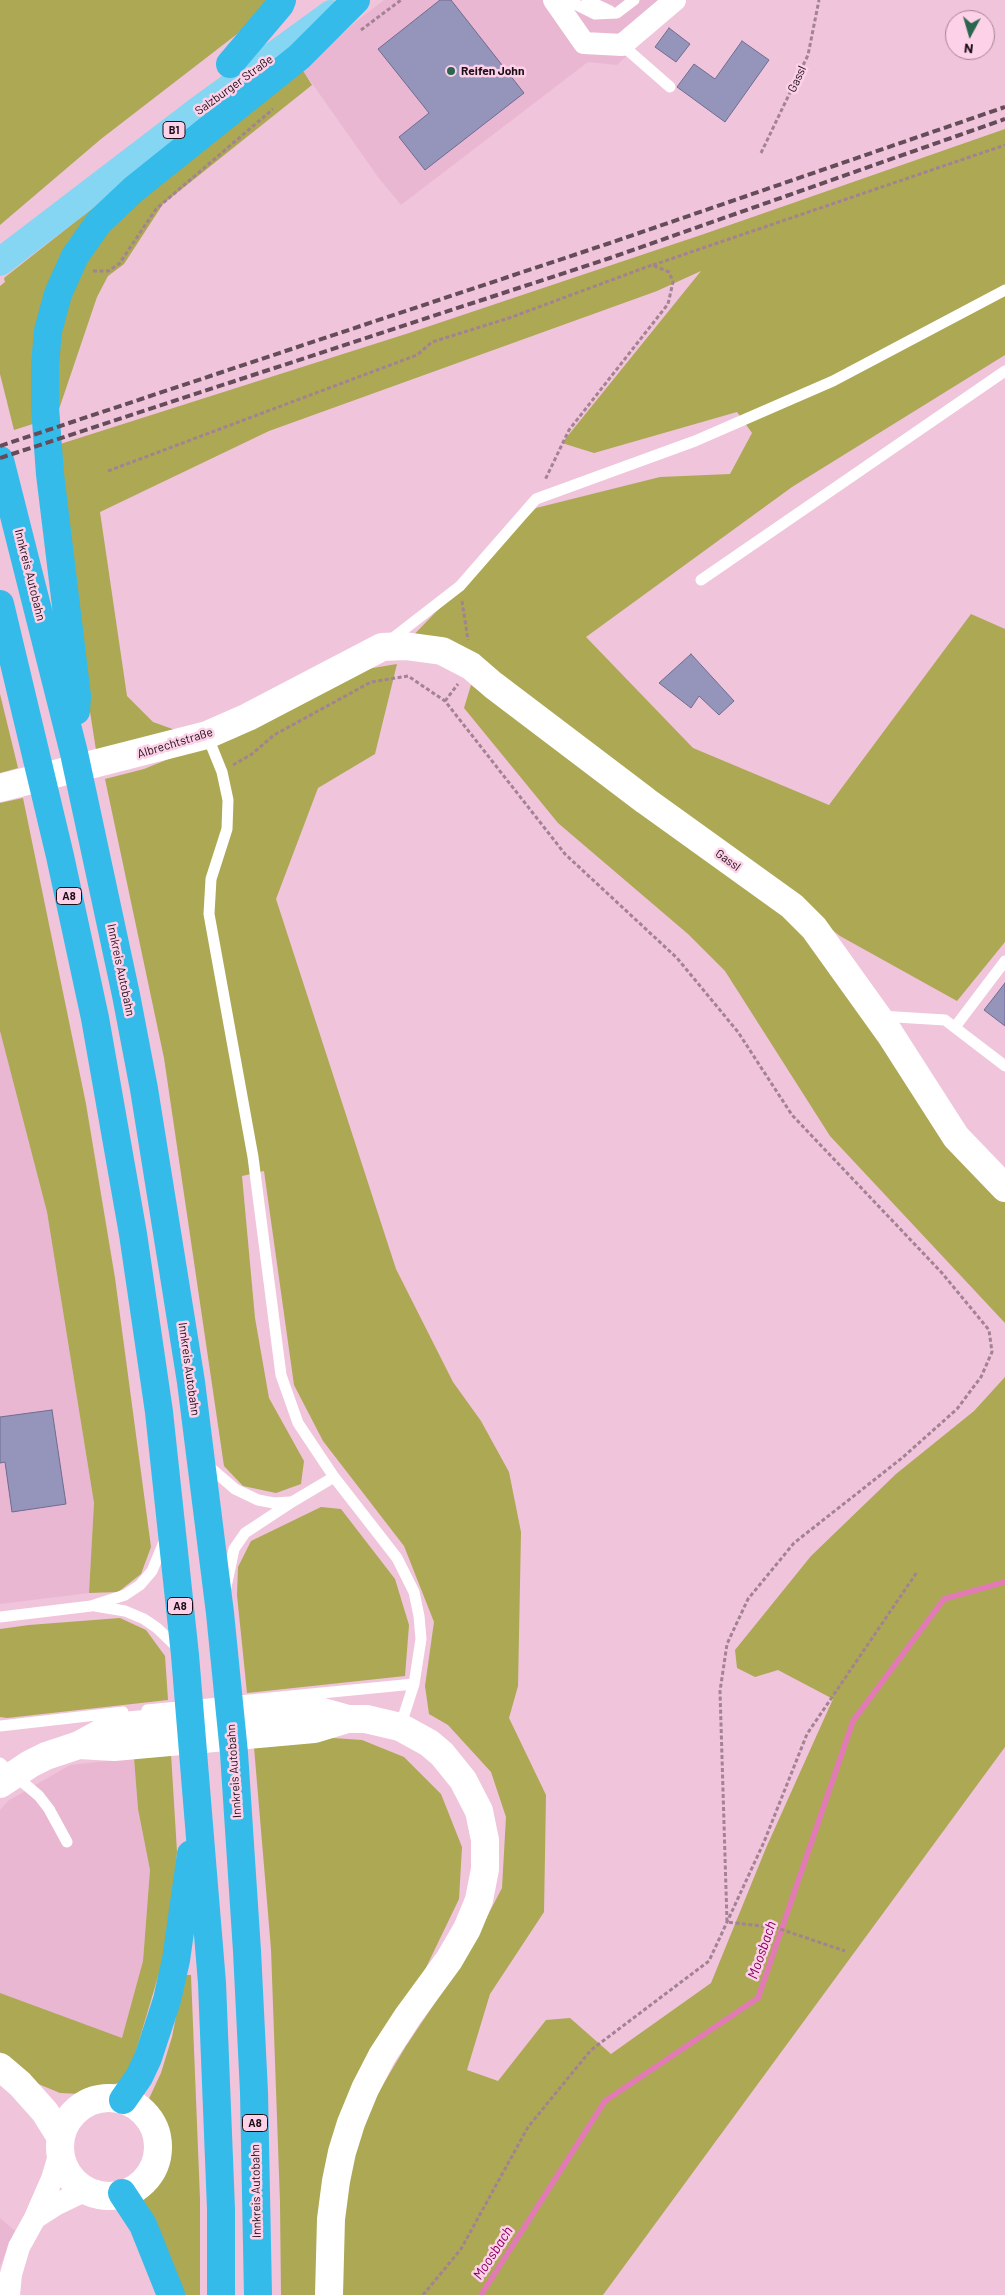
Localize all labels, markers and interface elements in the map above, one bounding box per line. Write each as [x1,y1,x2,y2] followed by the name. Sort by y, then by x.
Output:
[945,10,995,60] north arrow
[963,40,974,58] text: N
[192,52,276,118] street label: Salzburger Straße
[785,63,809,95] street label: Gassl
[461,64,524,78] place label: Reifen John
[445,65,457,77] marker: Reifen John
[163,122,185,138] road number: B1
[12,528,48,622] street label: Innkreis Autobahn
[136,725,214,761] street label: Albrechtstraße
[713,846,743,874] street label: Gassl
[56,888,82,904] road number: A8
[104,923,138,1017] street label: Innkreis Autobahn
[175,1321,203,1417] street label: Innkreis Autobahn
[168,1598,192,1614] road number: A8
[224,1724,244,1818] street label: Innkreis Autobahn
[744,1919,780,1981] water label: Moosbach
[242,2114,268,2132] road number: A8
[248,2144,264,2238] street label: Innkreis Autobahn
[470,2223,516,2283] water label: Moosbach

